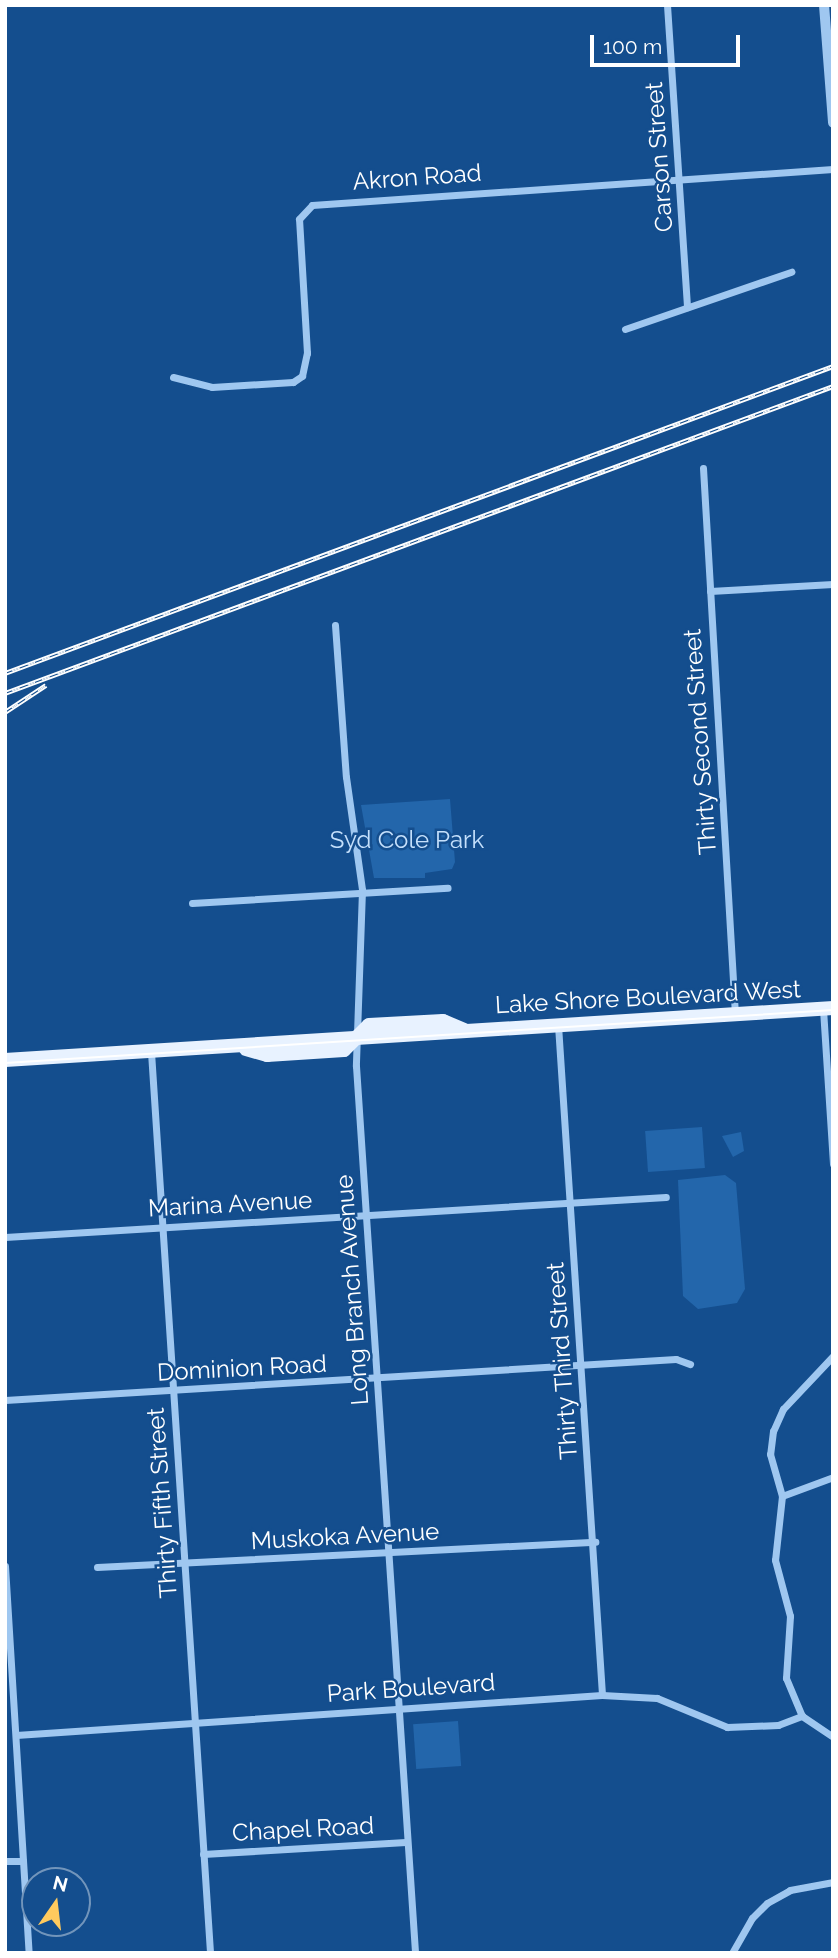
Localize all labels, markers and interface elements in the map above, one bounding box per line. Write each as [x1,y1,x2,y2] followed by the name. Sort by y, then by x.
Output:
[593,21,744,65] scale bar
[603,34,662,59] text: 100 m
[639,81,679,233] street label: Carson Street
[352,158,482,196] street label: Akron Road
[678,628,722,856] street label: Thirty Second Street
[330,826,484,854] park label: Syd Cole Park
[494,975,802,1019] street label: Lake Shore Boulevard West
[330,1173,374,1407] street label: Long Branch Avenue
[147,1185,313,1223] street label: Marina Avenue
[541,1261,583,1461] street label: Thirty Third Street
[156,1349,328,1387] street label: Dominion Road
[141,1407,183,1599] street label: Thirty Fifth Street
[250,1517,440,1555] street label: Muskoka Avenue
[326,1668,496,1708] street label: Park Boulevard
[231,1811,375,1847] street label: Chapel Road
[21,1867,91,1937] north arrow
[51,1871,70,1896] text: N

